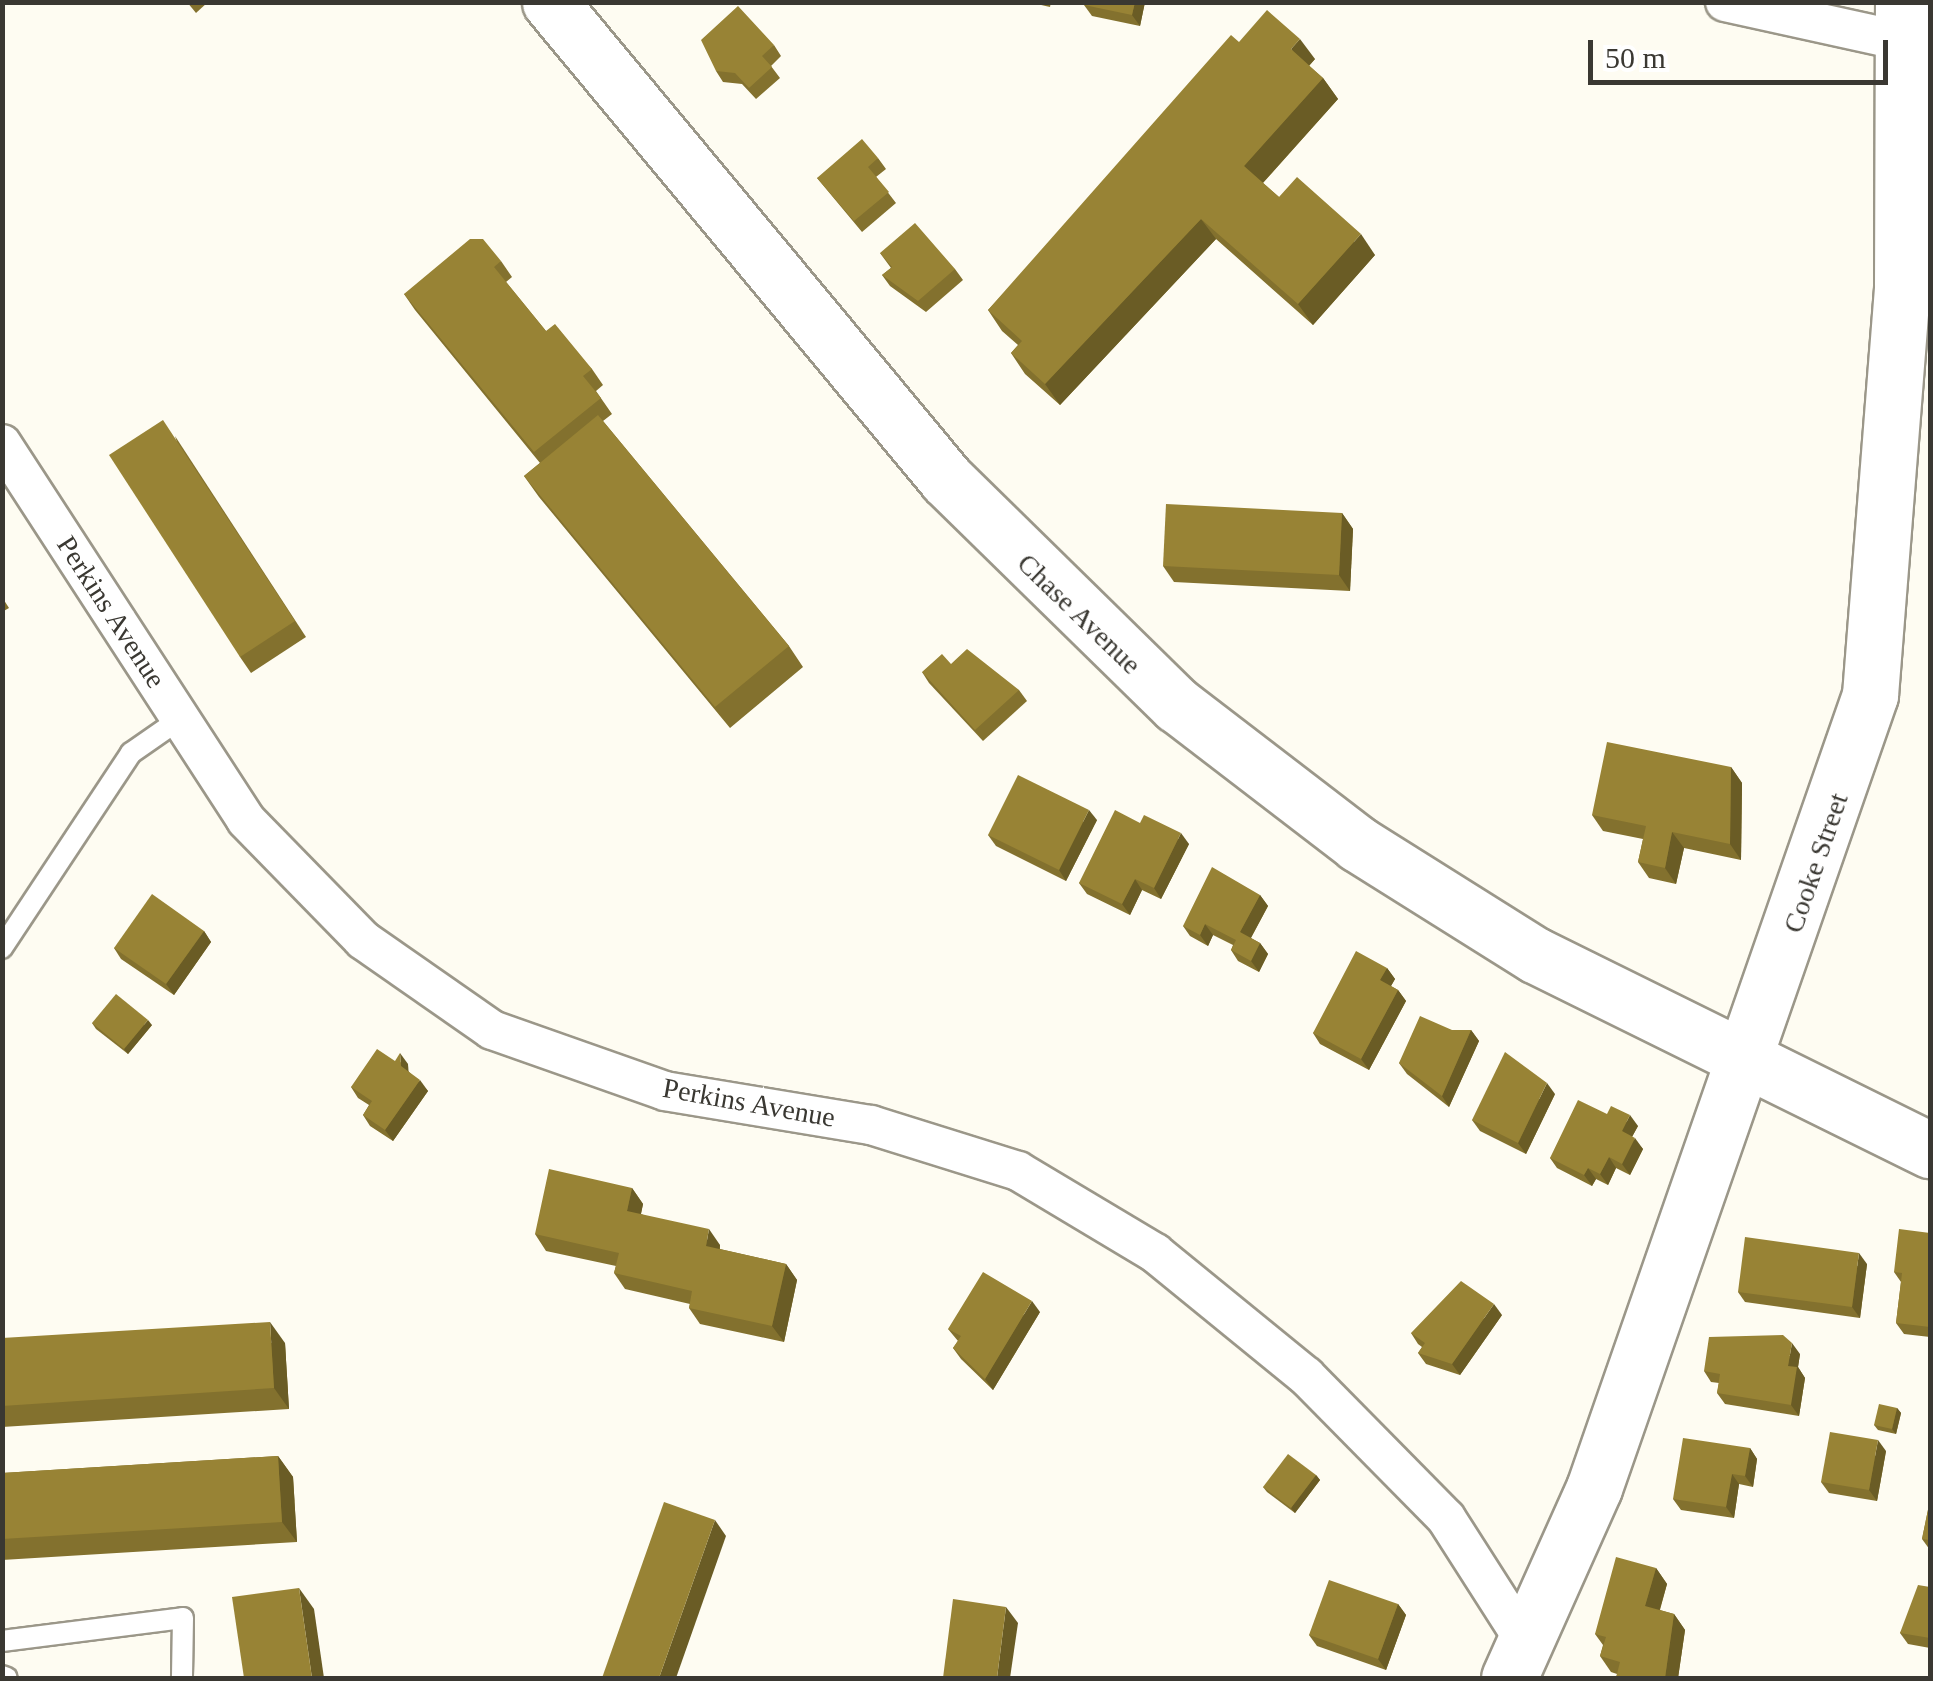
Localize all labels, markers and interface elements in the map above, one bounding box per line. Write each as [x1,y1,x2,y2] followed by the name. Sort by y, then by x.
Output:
[1593,20,1893,82] scale bar
[1605,41,1666,74] text: 50 m
[49,529,173,695] street label: Perkins Avenue
[1010,546,1148,682] street label: Chase Avenue
[1776,789,1856,937] street label: Cooke Street
[659,1071,839,1135] street label: Perkins Avenue

